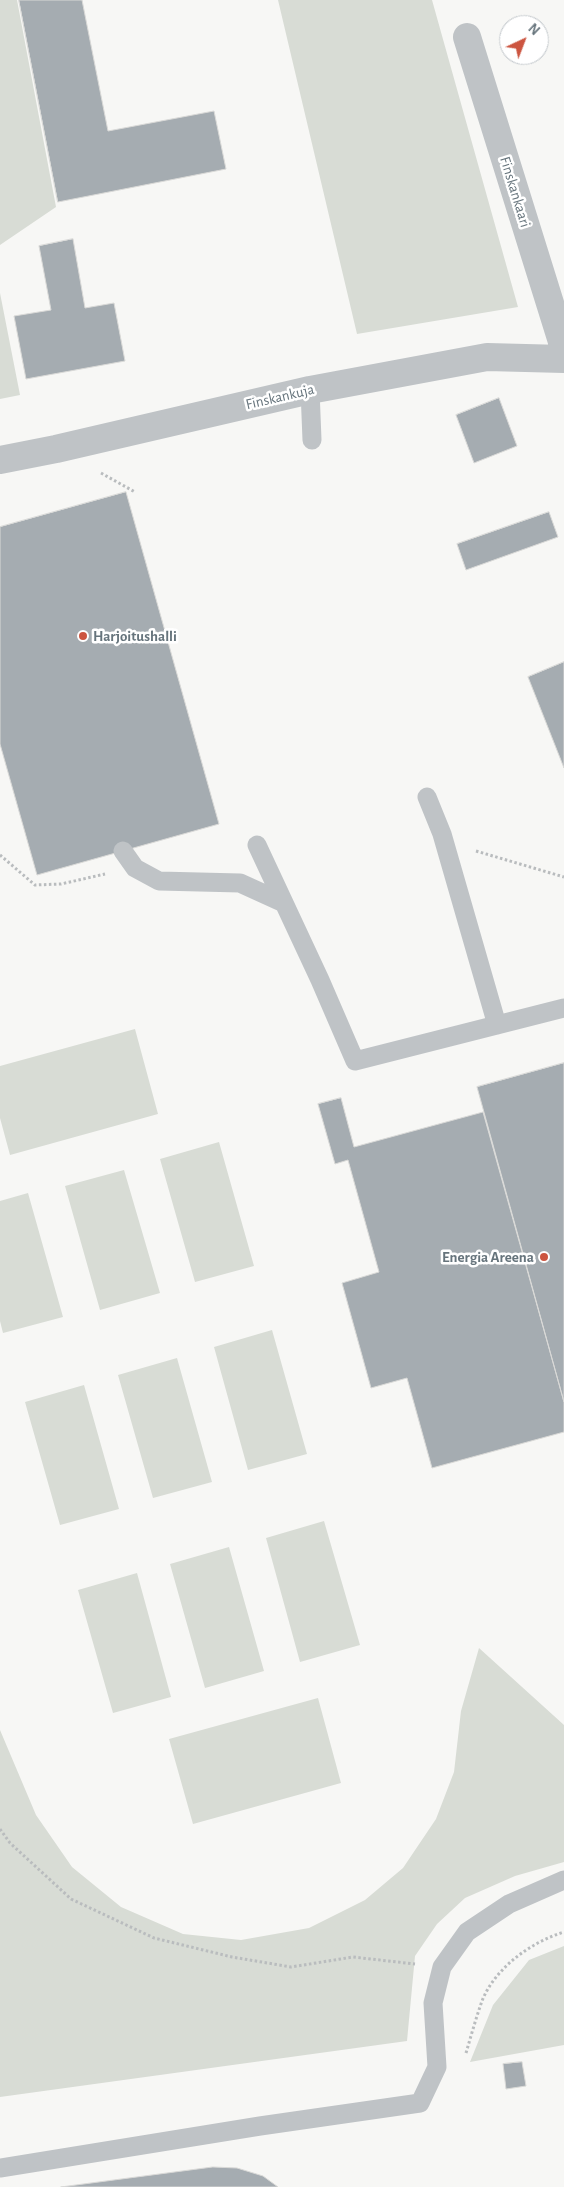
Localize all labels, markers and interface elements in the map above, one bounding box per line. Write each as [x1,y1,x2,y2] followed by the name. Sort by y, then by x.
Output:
[499,15,549,65] north arrow
[525,21,542,38] text: N
[496,154,534,230] street label: Finskankaari
[244,380,316,414] street label: Finskankuja
[93,627,177,645] place label: Harjoitushalli
[77,630,89,642] marker: Harjoitushalli
[442,1248,534,1266] place label: Energia Areena
[538,1251,550,1263] marker: Energia Areena

